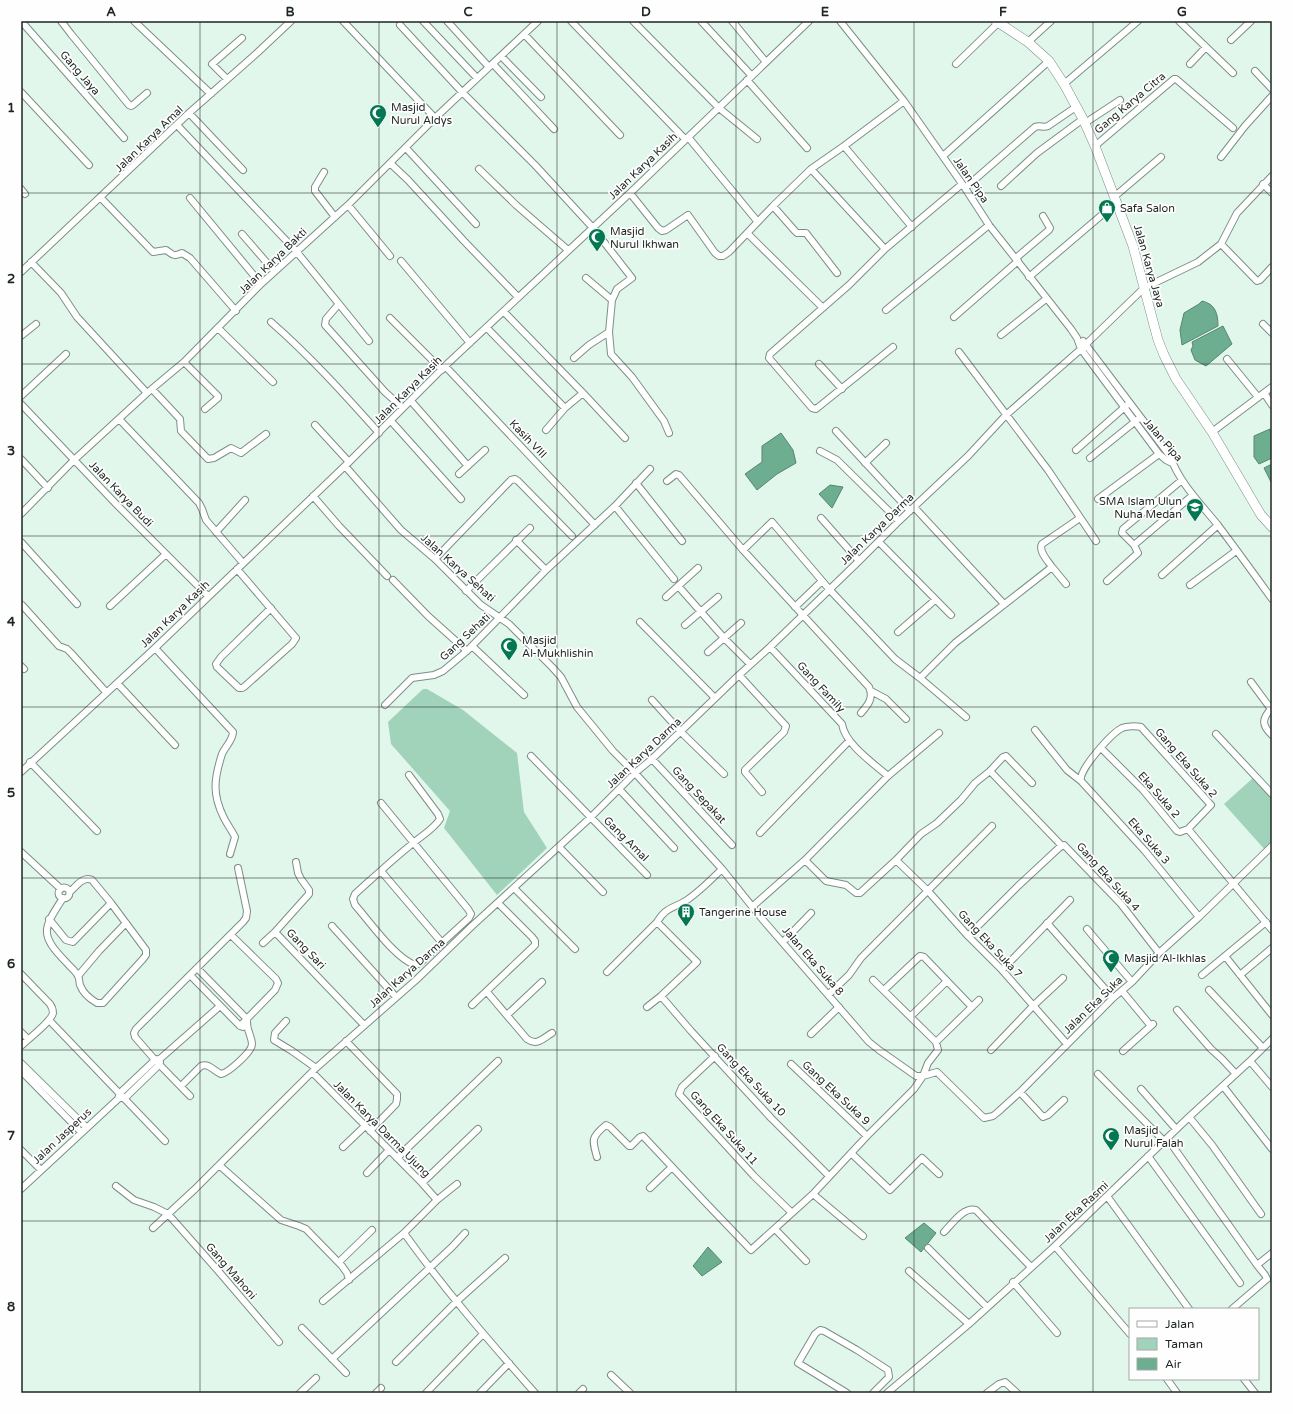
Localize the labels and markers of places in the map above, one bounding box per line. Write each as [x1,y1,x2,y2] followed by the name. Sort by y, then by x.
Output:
[391,101,452,127] place label: Masjid Nurul Aldys
[368,103,388,128] mosque icon: Masjid Nurul Aldys
[1097,198,1117,223] shop icon: Safa Salon
[1120,202,1175,215] place label: Safa Salon
[610,225,679,251] place label: Masjid Nurul Ikhwan
[587,227,607,252] mosque icon: Masjid Nurul Ikhwan
[1099,495,1182,521] place label: SMA Islam Ulun Nuha Medan
[1185,497,1205,522] school or university icon: SMA Islam Ulun Nuha Medan
[522,634,593,660] place label: Masjid Al-Mukhlishin
[499,636,519,661] mosque icon: Masjid Al-Mukhlishin
[676,902,696,927] building icon: Tangerine House
[699,906,787,919] place label: Tangerine House
[1101,948,1121,973] mosque icon: Masjid Al-Ikhlas
[1124,952,1206,965] place label: Masjid Al-Ikhlas
[1124,1124,1184,1150] place label: Masjid Nurul Falah
[1101,1126,1121,1151] mosque icon: Masjid Nurul Falah

